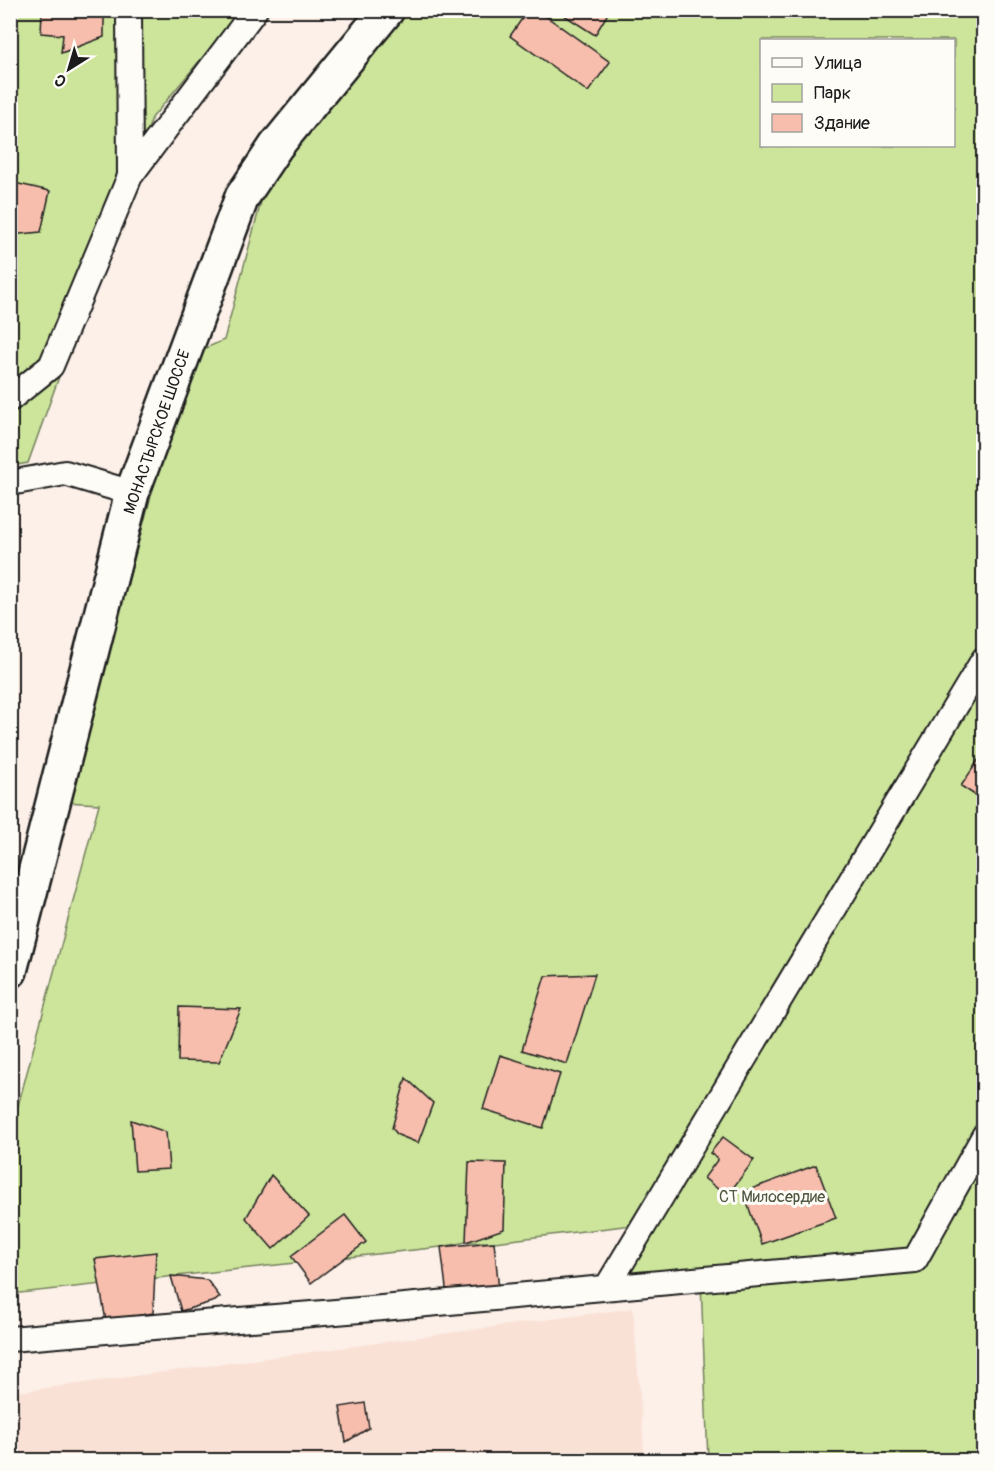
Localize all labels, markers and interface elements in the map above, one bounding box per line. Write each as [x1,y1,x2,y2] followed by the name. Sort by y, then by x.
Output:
[39,39,99,99] north arrow
[760,39,955,147] legend
[814,52,862,75] text: Улица
[51,69,71,91] text: С
[814,82,851,105] text: Парк
[814,112,870,135] text: Здание
[119,347,195,517] street label: МОНАСТЫРСКОЕ ШОССЕ
[719,1187,825,1207] park label: СТ Милосердие

